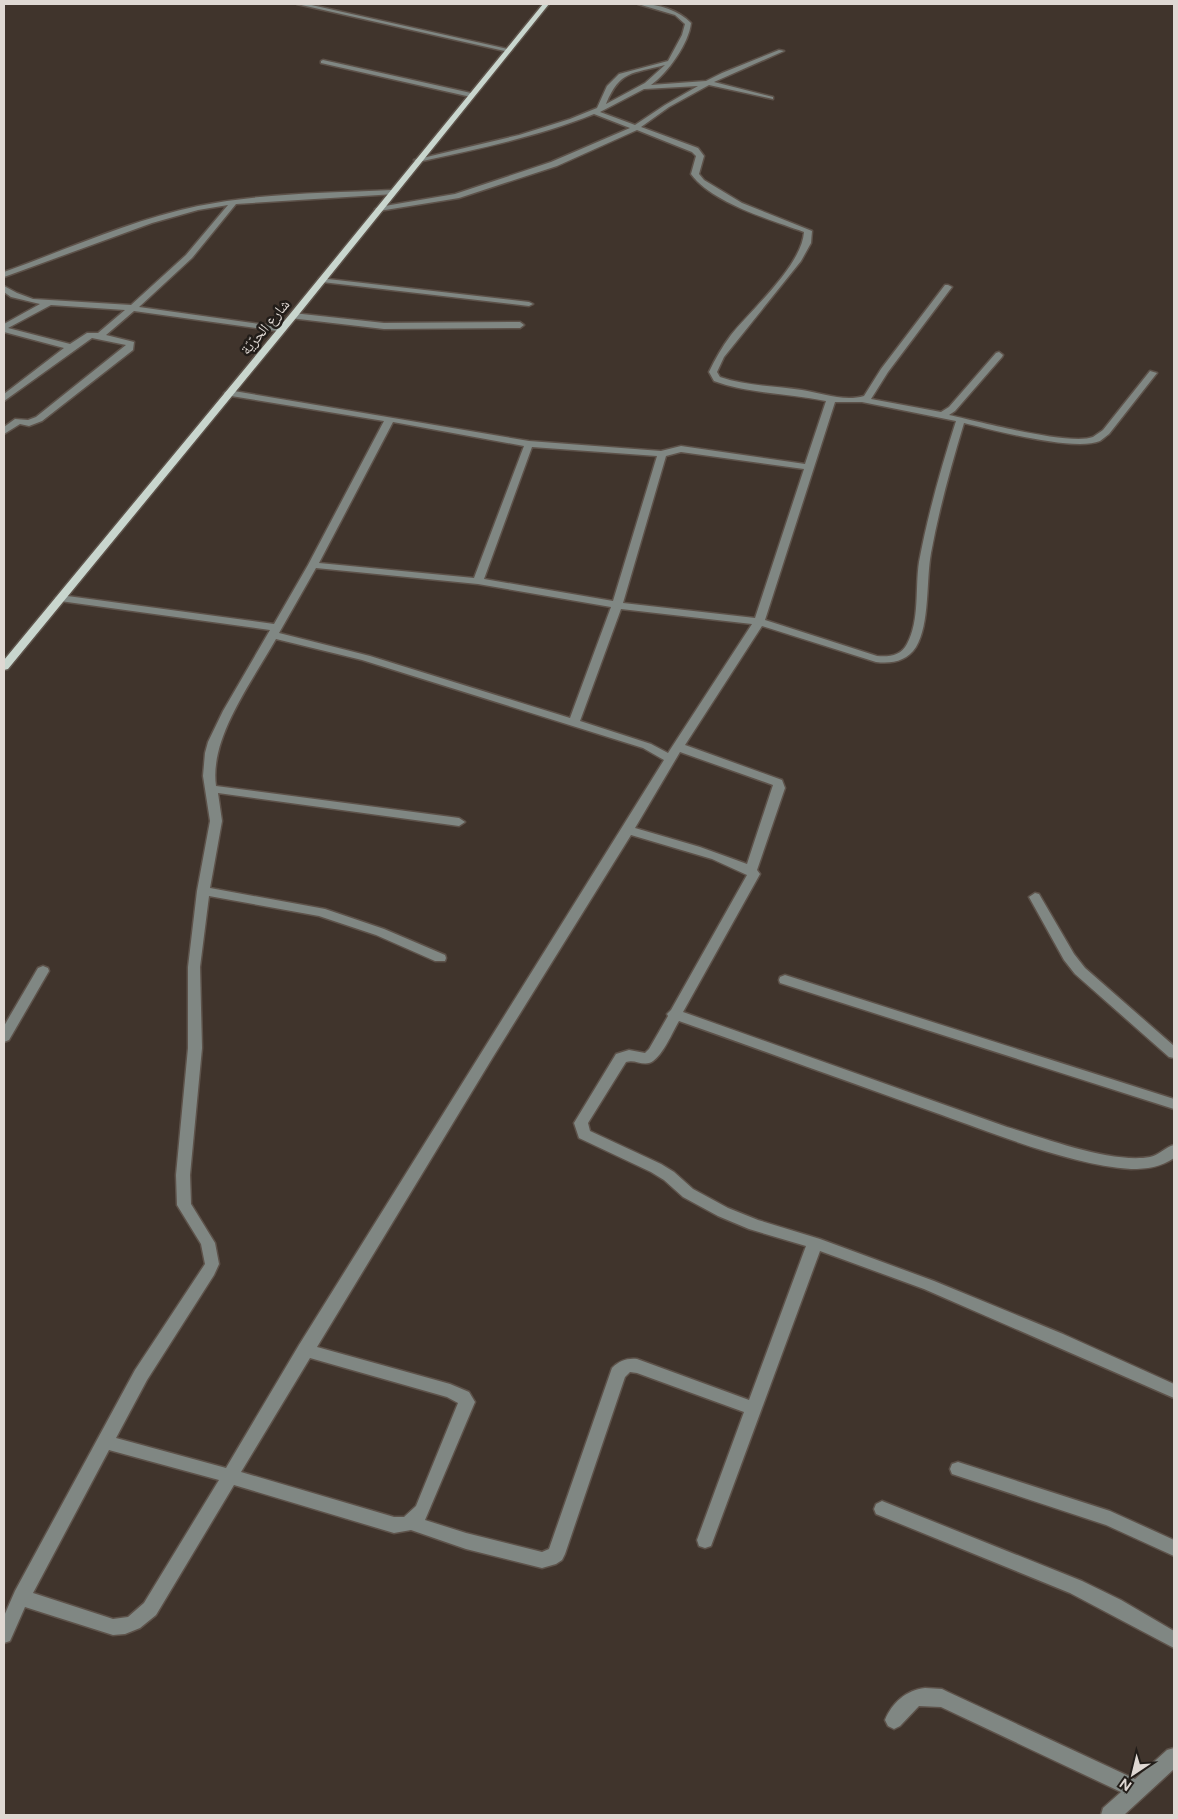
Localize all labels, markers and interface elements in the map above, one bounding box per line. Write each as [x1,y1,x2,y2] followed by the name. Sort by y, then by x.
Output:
[237,295,294,359] street label: شارع الحرّيّة
[1108,1749,1158,1799] north arrow
[1117,1774,1135,1794] text: N

